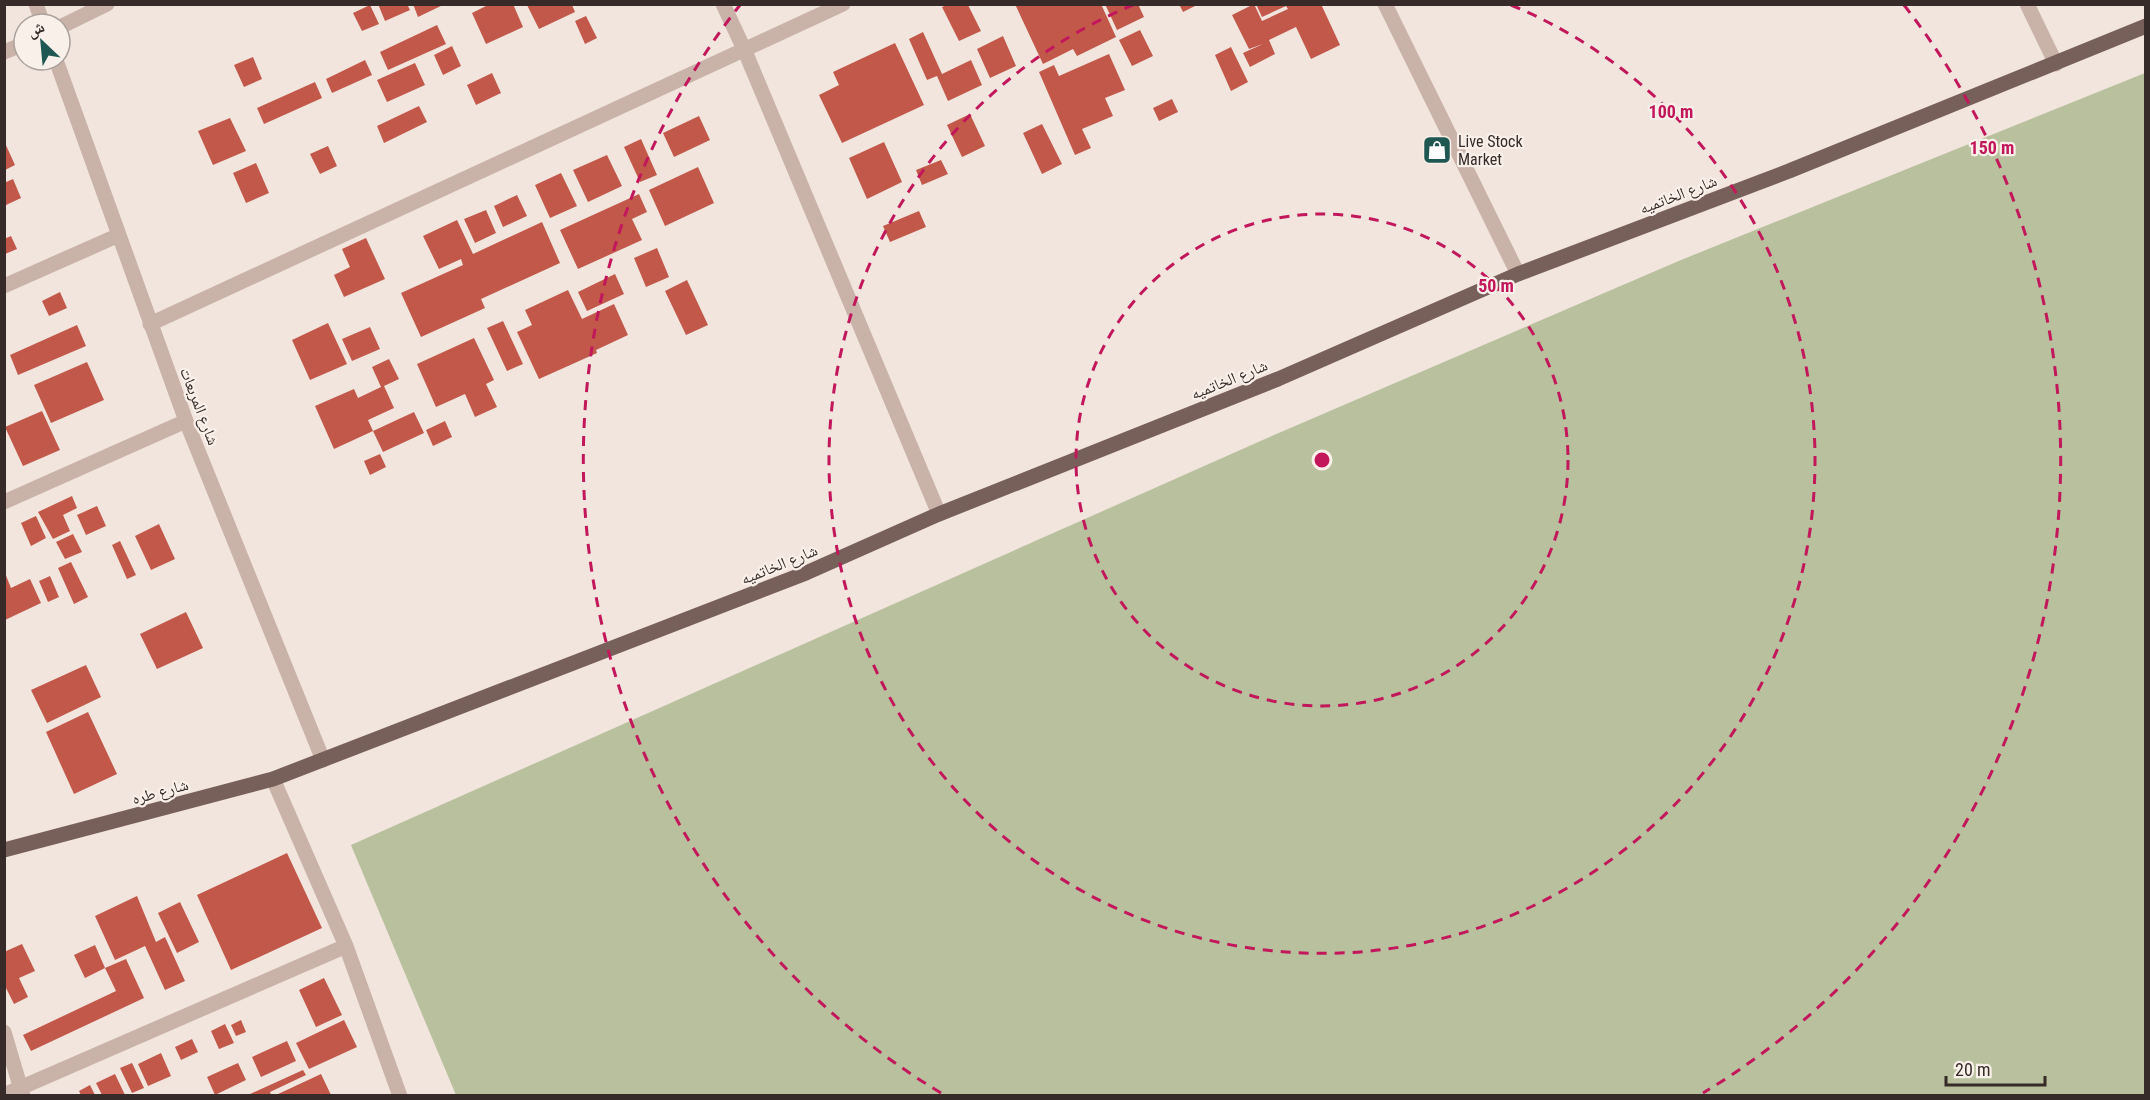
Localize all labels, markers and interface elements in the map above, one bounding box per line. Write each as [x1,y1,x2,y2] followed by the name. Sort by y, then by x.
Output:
[12,12,72,72] north arrow
[24,17,47,41] text: ش
[1649,101,1693,122] text: 100 m
[1458,132,1523,169] place label: Live Stock Market
[1421,134,1453,166] shop icon: Live Stock Market
[1970,137,2014,158] text: 150 m
[1637,171,1720,219] street label: شارع الخاتميه
[1478,275,1514,296] text: 50 m
[1188,355,1271,404] street label: شارع الخاتميه
[175,365,223,448] street label: شارع المربعات
[1312,450,1332,470] centre of rings
[738,540,821,589] street label: شارع الخاتميه
[130,775,191,809] street label: شارع طره
[1946,1049,2045,1087] scale bar
[1955,1059,1990,1080] text: 20 m

